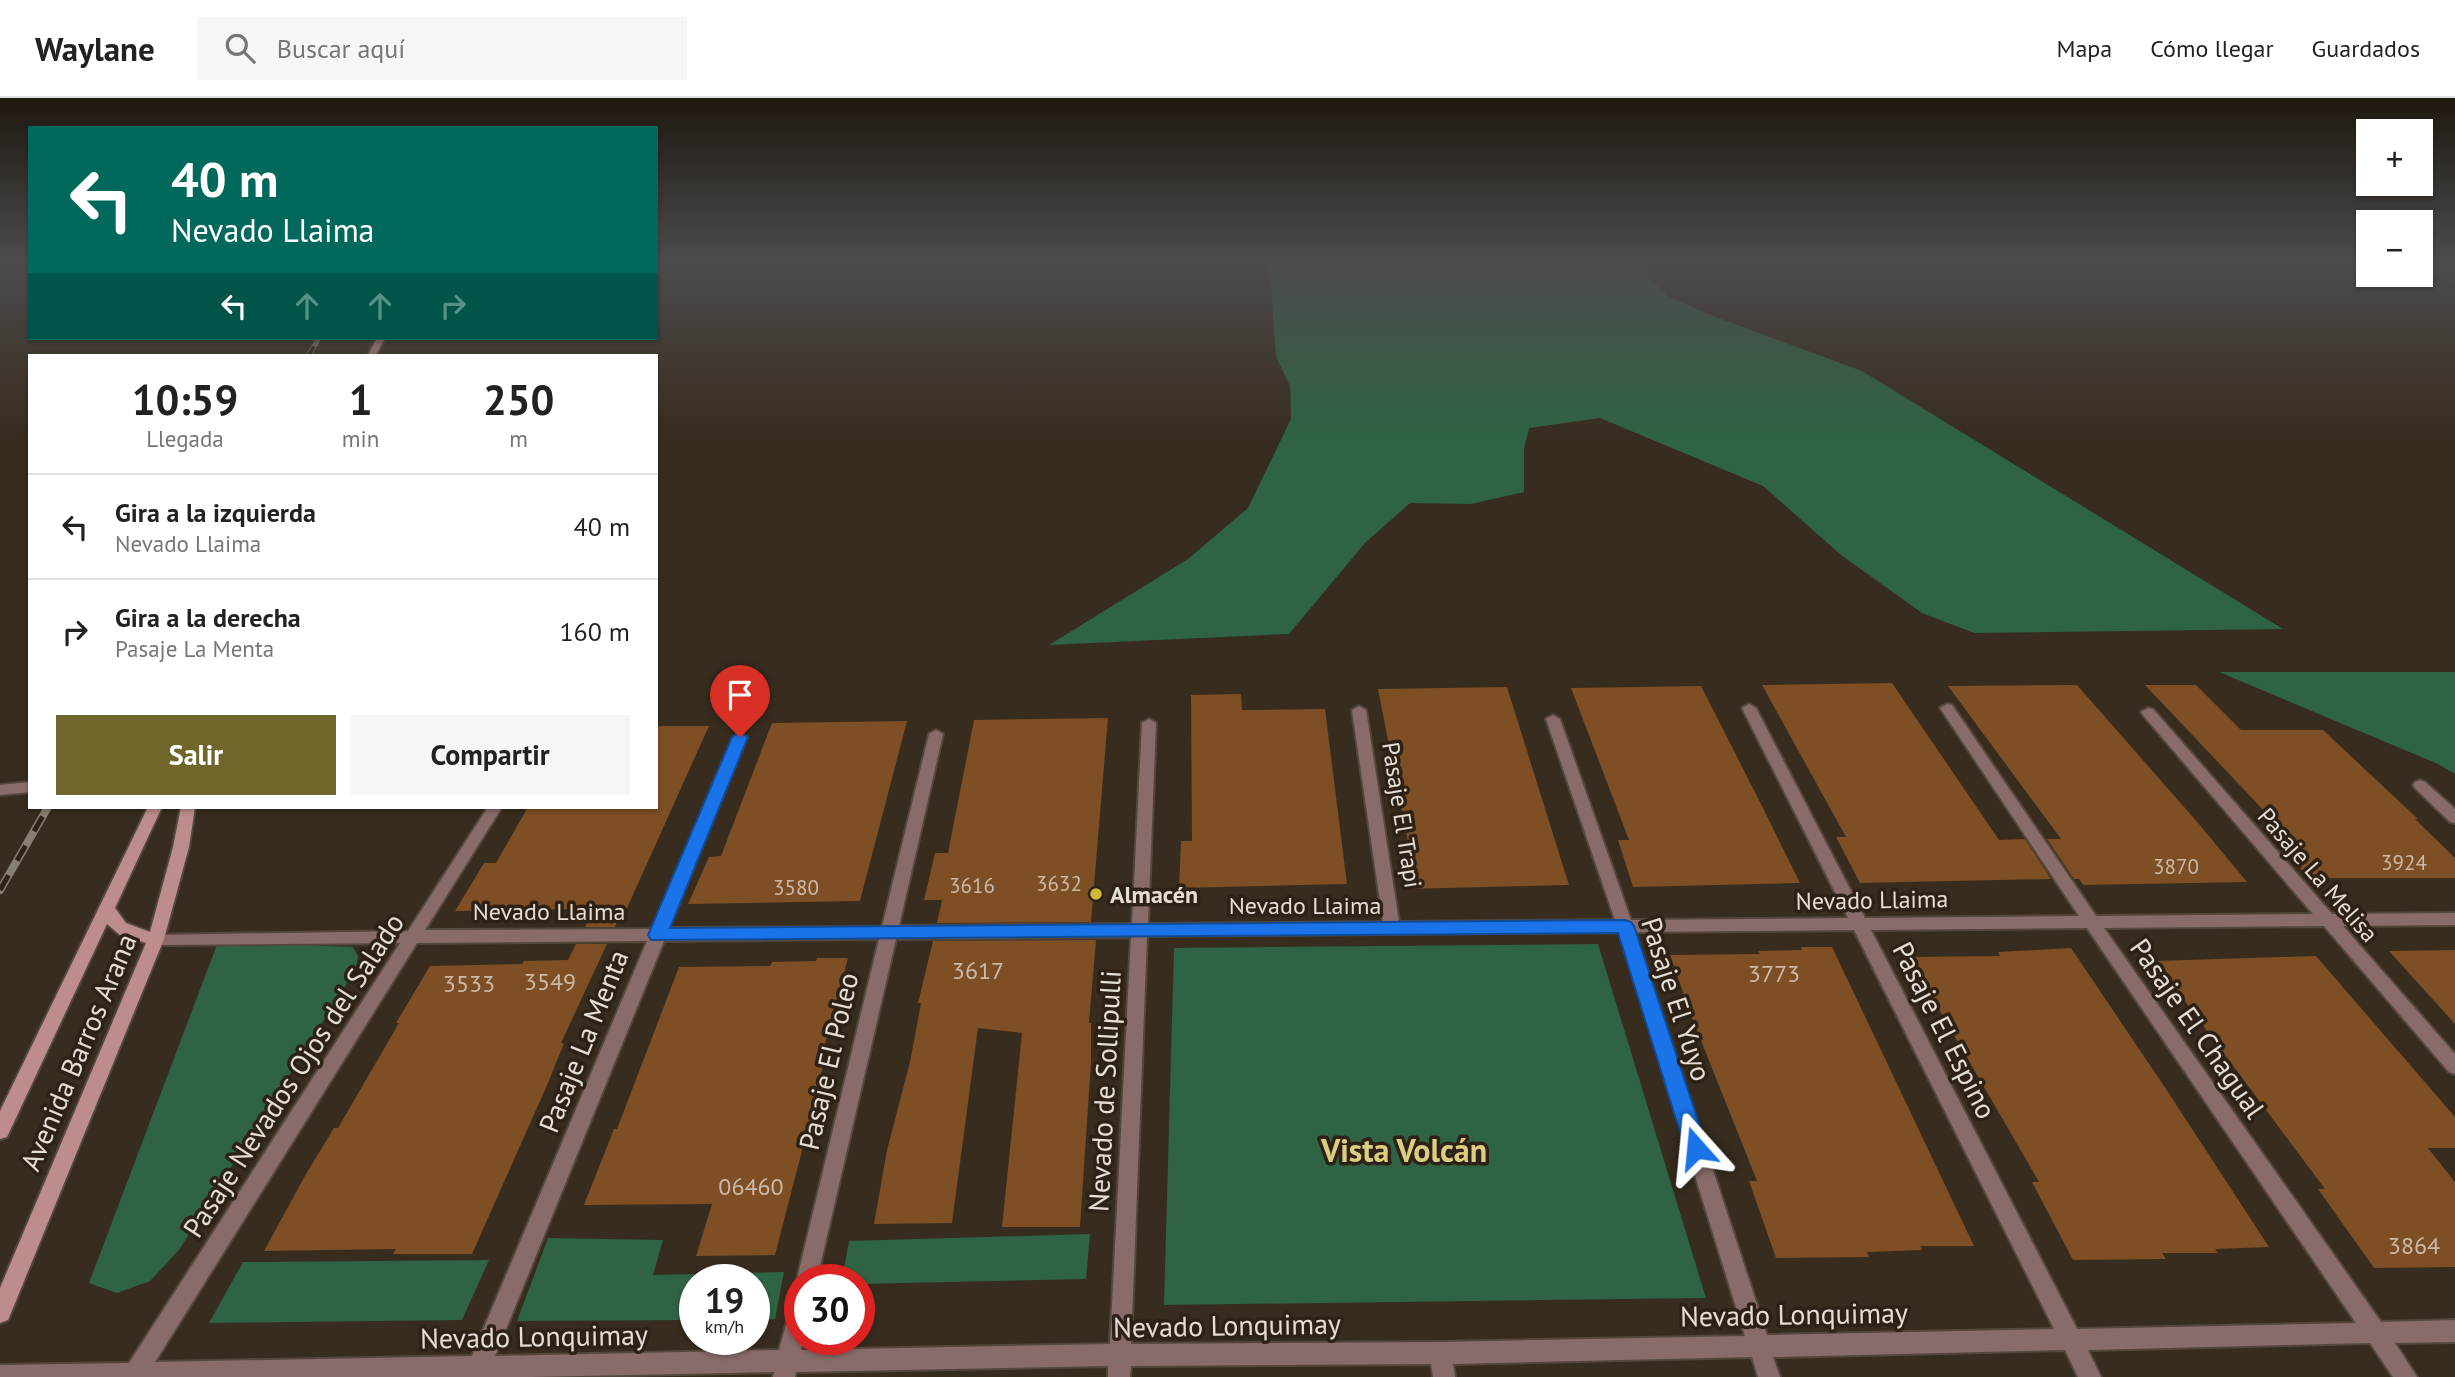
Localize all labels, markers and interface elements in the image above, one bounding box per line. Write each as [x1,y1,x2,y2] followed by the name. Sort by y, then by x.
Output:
[197,17,687,80] search box
[35,27,155,70] text: Waylane
[221,29,259,67] icon: search
[277,32,405,65] text: Buscar aquí
[2056,33,2112,64] text: Mapa
[2150,33,2274,64] text: Cómo llegar
[2312,33,2420,64] text: Guardados
[2356,119,2433,287] map controls
[2356,119,2433,196] button: +
[171,147,278,211] text: 40 m
[56,154,147,245] icon: left
[171,209,375,251] text: Nevado Llaima
[2356,210,2433,287] button: −
[215,287,253,325] icon: left
[288,287,326,325] icon: ahead
[361,287,399,325] icon: ahead
[434,287,472,325] icon: right
[132,372,238,427] text: 10:59
[349,372,372,427] text: 1
[483,372,554,427] text: 250
[146,424,224,453] text: Llegada
[342,424,379,453] text: min
[509,424,528,453] text: m
[115,496,316,529] text: Gira a la izquierda
[56,508,94,546] icon: left
[574,510,630,543] text: 40 m
[115,529,261,558] text: Nevado Llaima
[115,601,301,634] text: Gira a la derecha
[56,613,94,651] icon: right
[559,615,630,648] text: 160 m
[115,634,274,663] text: Pasaje La Menta
[710,665,770,737] pin
[721,676,759,714] icon: arrive
[56,715,336,795] button: Salir
[350,715,630,795] button: Compartir
[1375,740,1429,890] street label: Pasaje El Trapi
[2251,801,2385,949] street label: Pasaje La Melisa
[2381,849,2427,876] house number: 3924
[2153,853,2199,880] house number: 3870
[1036,870,1082,897] house number: 3632
[949,872,995,899] house number: 3616
[773,874,819,901] house number: 3580
[1110,879,1198,910] place label: Almacén
[1795,883,1949,917] street label: Nevado Llaima
[1088,886,1104,902] marker: Almacén
[1229,890,1381,921] street label: Nevado Llaima
[473,896,625,927] street label: Nevado Llaima
[174,906,412,1244] street label: Pasaje Nevados Ojos del Salado
[1633,913,1721,1085] street label: Pasaje El Yuyo
[11,928,145,1176] street label: Avenida Barros Arana
[2122,931,2274,1125] street label: Pasaje El Chagual
[1885,935,2005,1125] street label: Pasaje El Espino
[530,944,636,1138] street label: Pasaje La Menta
[952,955,1004,986] house number: 3617
[1748,958,1800,989] house number: 3773
[524,966,576,997] house number: 3549
[443,968,495,999] house number: 3533
[790,969,866,1153] street label: Pasaje El Poleo
[1079,969,1129,1213] street label: Nevado de Sollipulli
[1659,1111,1733,1185] position arrow
[1320,1129,1487,1171] district label: Vista Volcán
[718,1171,784,1202] house number: 06460
[2388,1230,2440,1261] house number: 3864
[784,1264,875,1355] speed limit sign: 30
[705,1277,744,1323] text: 19
[1680,1294,1908,1334] street label: Nevado Lonquimay
[1113,1305,1341,1345] street label: Nevado Lonquimay
[705,1315,744,1338] text: km/h
[420,1316,648,1356] street label: Nevado Lonquimay

